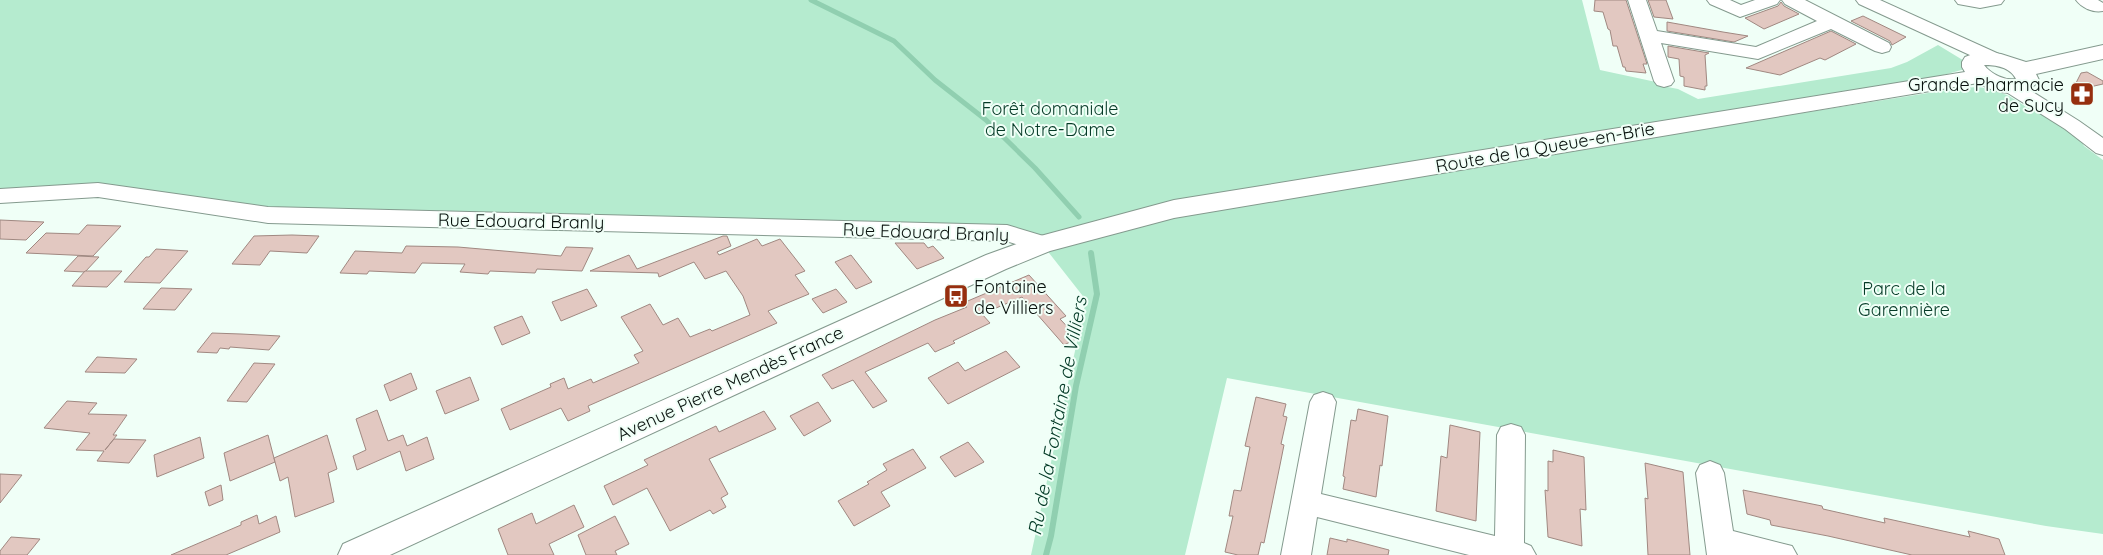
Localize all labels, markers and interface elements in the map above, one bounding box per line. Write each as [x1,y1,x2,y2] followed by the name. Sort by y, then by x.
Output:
[1908,73,2064,117] place label: Grande Pharmacie de Sucy
[2069,81,2095,107] pharmacy icon: Grande Pharmacie de Sucy
[982,97,1118,141] park label: Forêt domaniale de Notre-Dame
[1434,116,1656,178] street label: Route de la Queue-en-Brie
[438,208,604,234] street label: Rue Edouard Branly
[842,218,1010,246] street label: Rue Edouard Branly
[974,275,1054,319] place label: Fontaine de Villiers
[1858,277,1950,321] park label: Parc de la Garennière
[943,283,969,309] bus stop icon: Fontaine de Villiers
[1022,293,1092,537] water label: Ru de la Fontaine de Villiers
[613,320,847,446] street label: Avenue Pierre Mendès France

